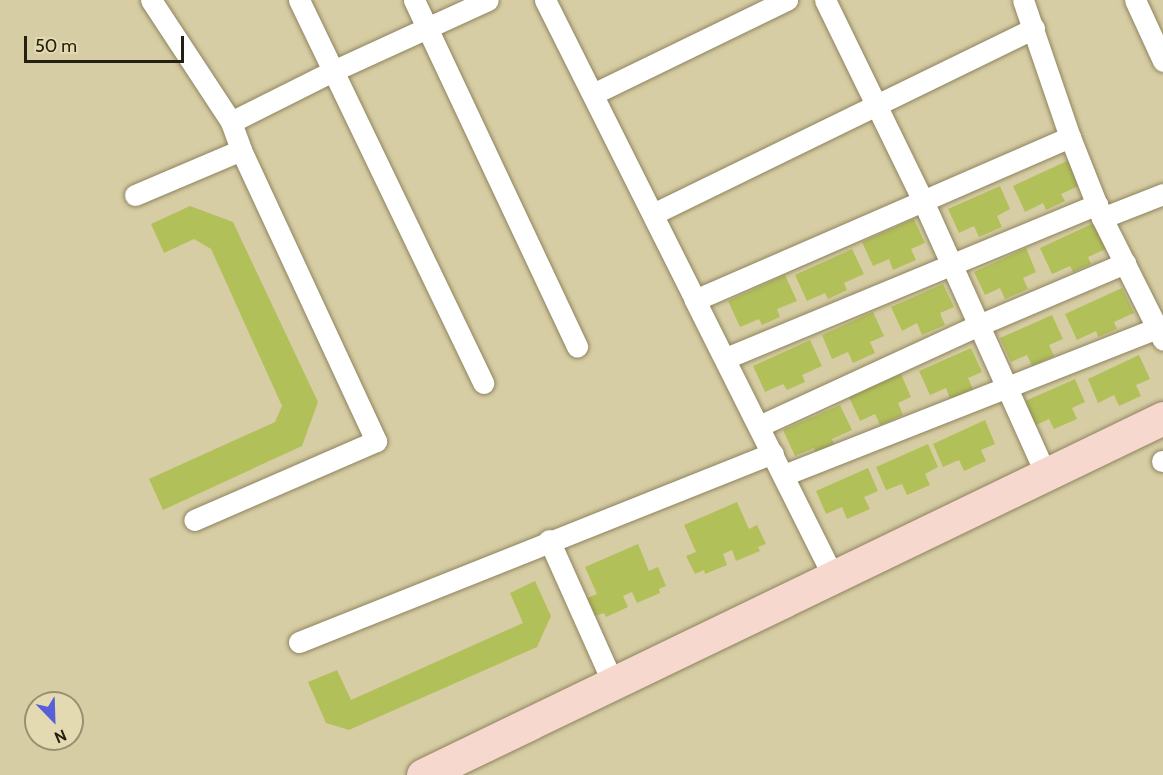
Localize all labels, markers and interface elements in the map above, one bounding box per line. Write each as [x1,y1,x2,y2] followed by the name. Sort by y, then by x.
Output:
[27,24,188,62] scale bar
[35,35,77,57] text: 50 m
[24,691,84,751] north arrow
[52,725,69,747] text: N

